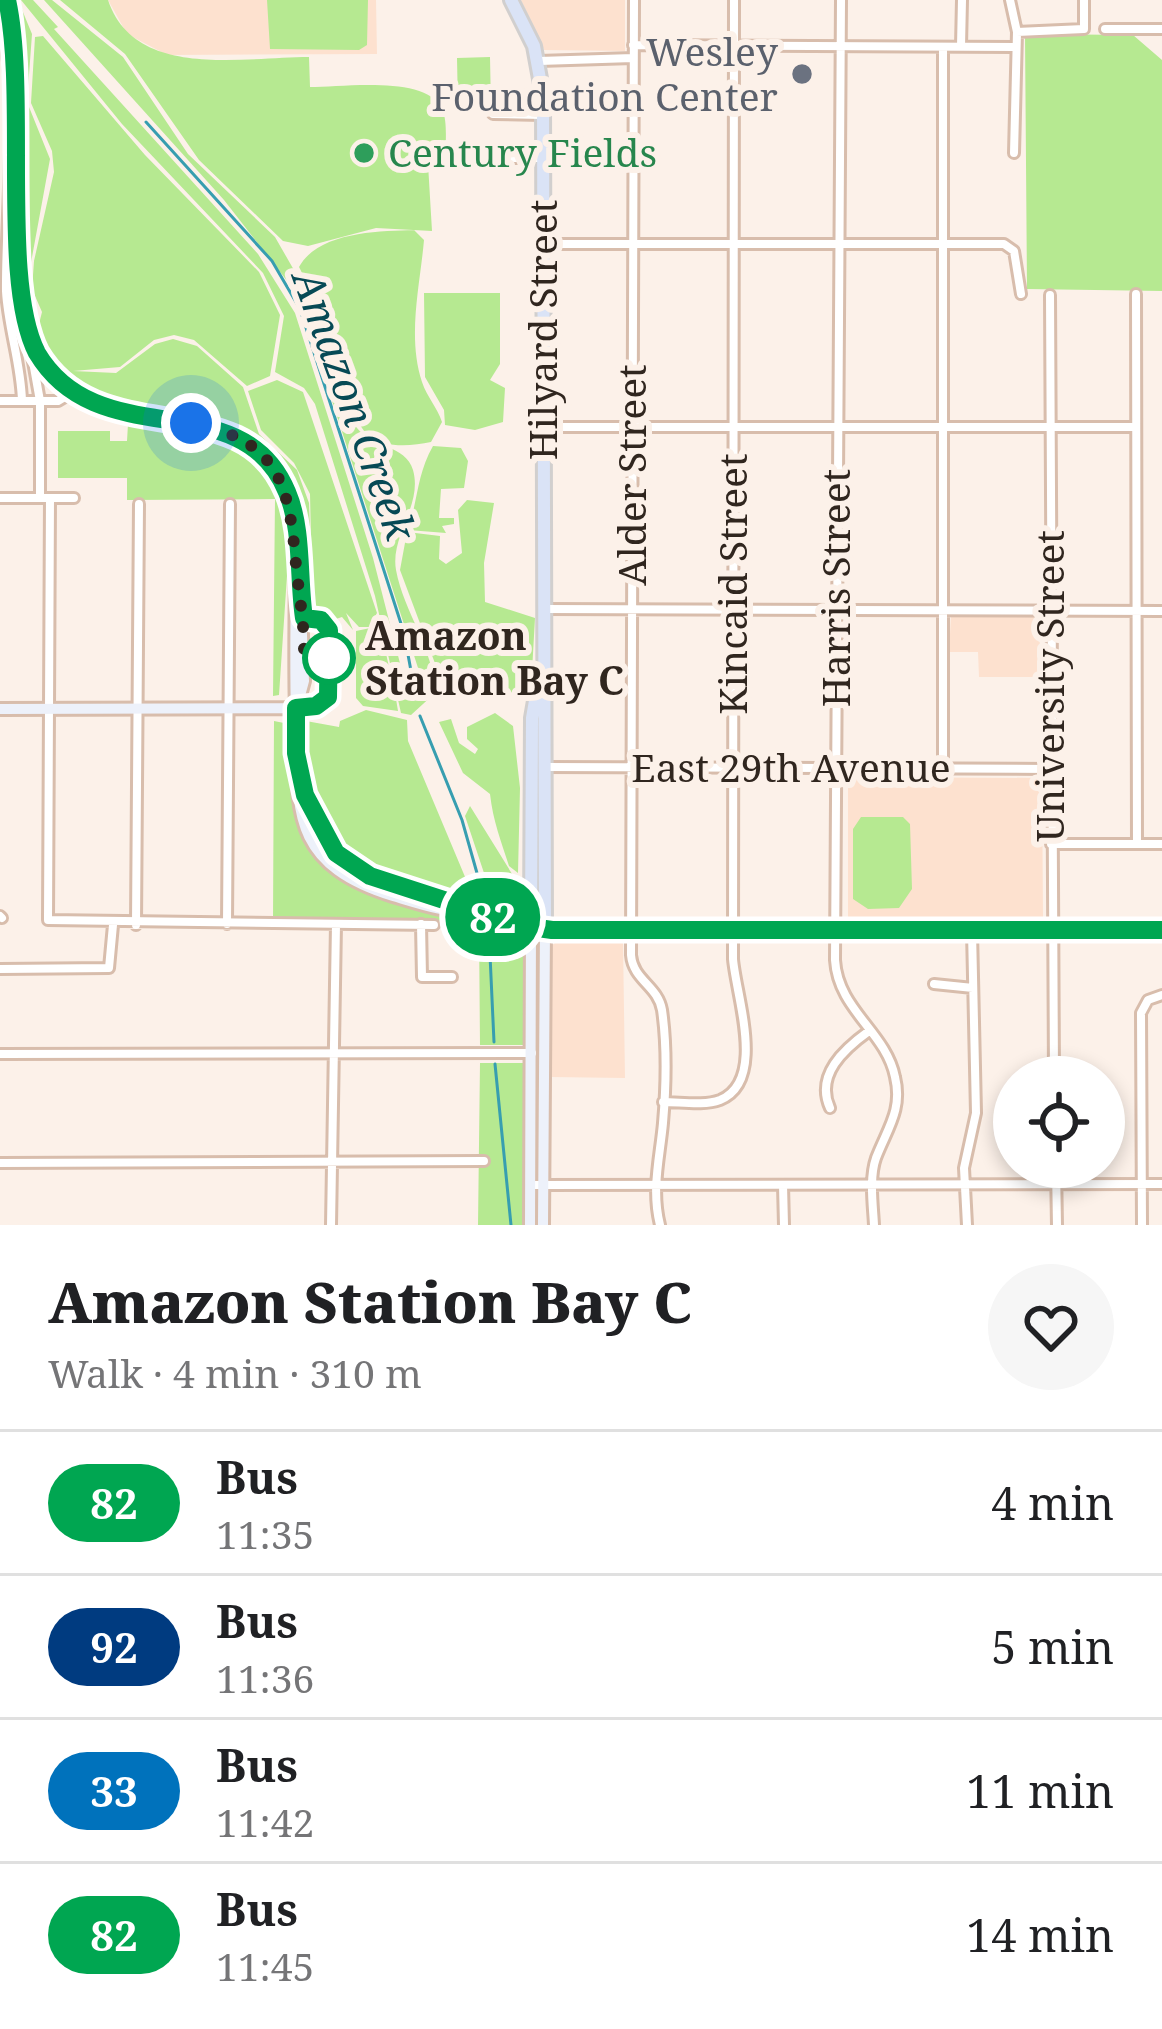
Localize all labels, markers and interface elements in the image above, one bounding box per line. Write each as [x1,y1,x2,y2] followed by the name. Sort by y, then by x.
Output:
[431,24,779,122] place label: Wesley Foundation Center
[789,61,815,87] marker: Wesley Foundation Center
[388,125,657,178] place label: Century Fields
[351,140,377,166] marker: Century Fields
[515,200,568,460] street label: Hilyard Street
[279,259,431,549] water label: Amazon Creek
[604,364,657,586] street label: Alder Street
[161,393,221,453] your location
[705,453,758,715] street label: Kincaid Street
[808,469,861,707] street label: Harris Street
[1022,530,1075,842] street label: University Street
[365,608,624,706] place label: Amazon Station Bay C
[304,633,354,683] marker: Amazon Station Bay C
[631,740,951,793] street label: East 29th Avenue
[439,878,547,956] line badge: 82
[469,888,517,945] text: 82
[993,1056,1125,1188] map controls
[993,1056,1125,1188] button: locate
[48,1262,692,1340] text: Amazon Station Bay C
[988,1264,1114,1390] button: heart
[48,1346,422,1399] text: Walk · 4 min · 310 m
[216,1446,298,1507] text: Bus
[991,1472,1114,1533] text: 4 min
[90,1474,138,1531] text: 82
[216,1507,314,1560] text: 11:35
[216,1590,298,1651] text: Bus
[991,1616,1114,1677] text: 5 min
[90,1618,138,1675] text: 92
[216,1651,314,1704] text: 11:36
[216,1734,298,1795] text: Bus
[966,1760,1114,1821] text: 11 min
[90,1762,138,1819] text: 33
[216,1795,314,1848] text: 11:42
[216,1878,298,1939] text: Bus
[966,1904,1114,1965] text: 14 min
[90,1906,138,1963] text: 82
[216,1939,314,1992] text: 11:45

